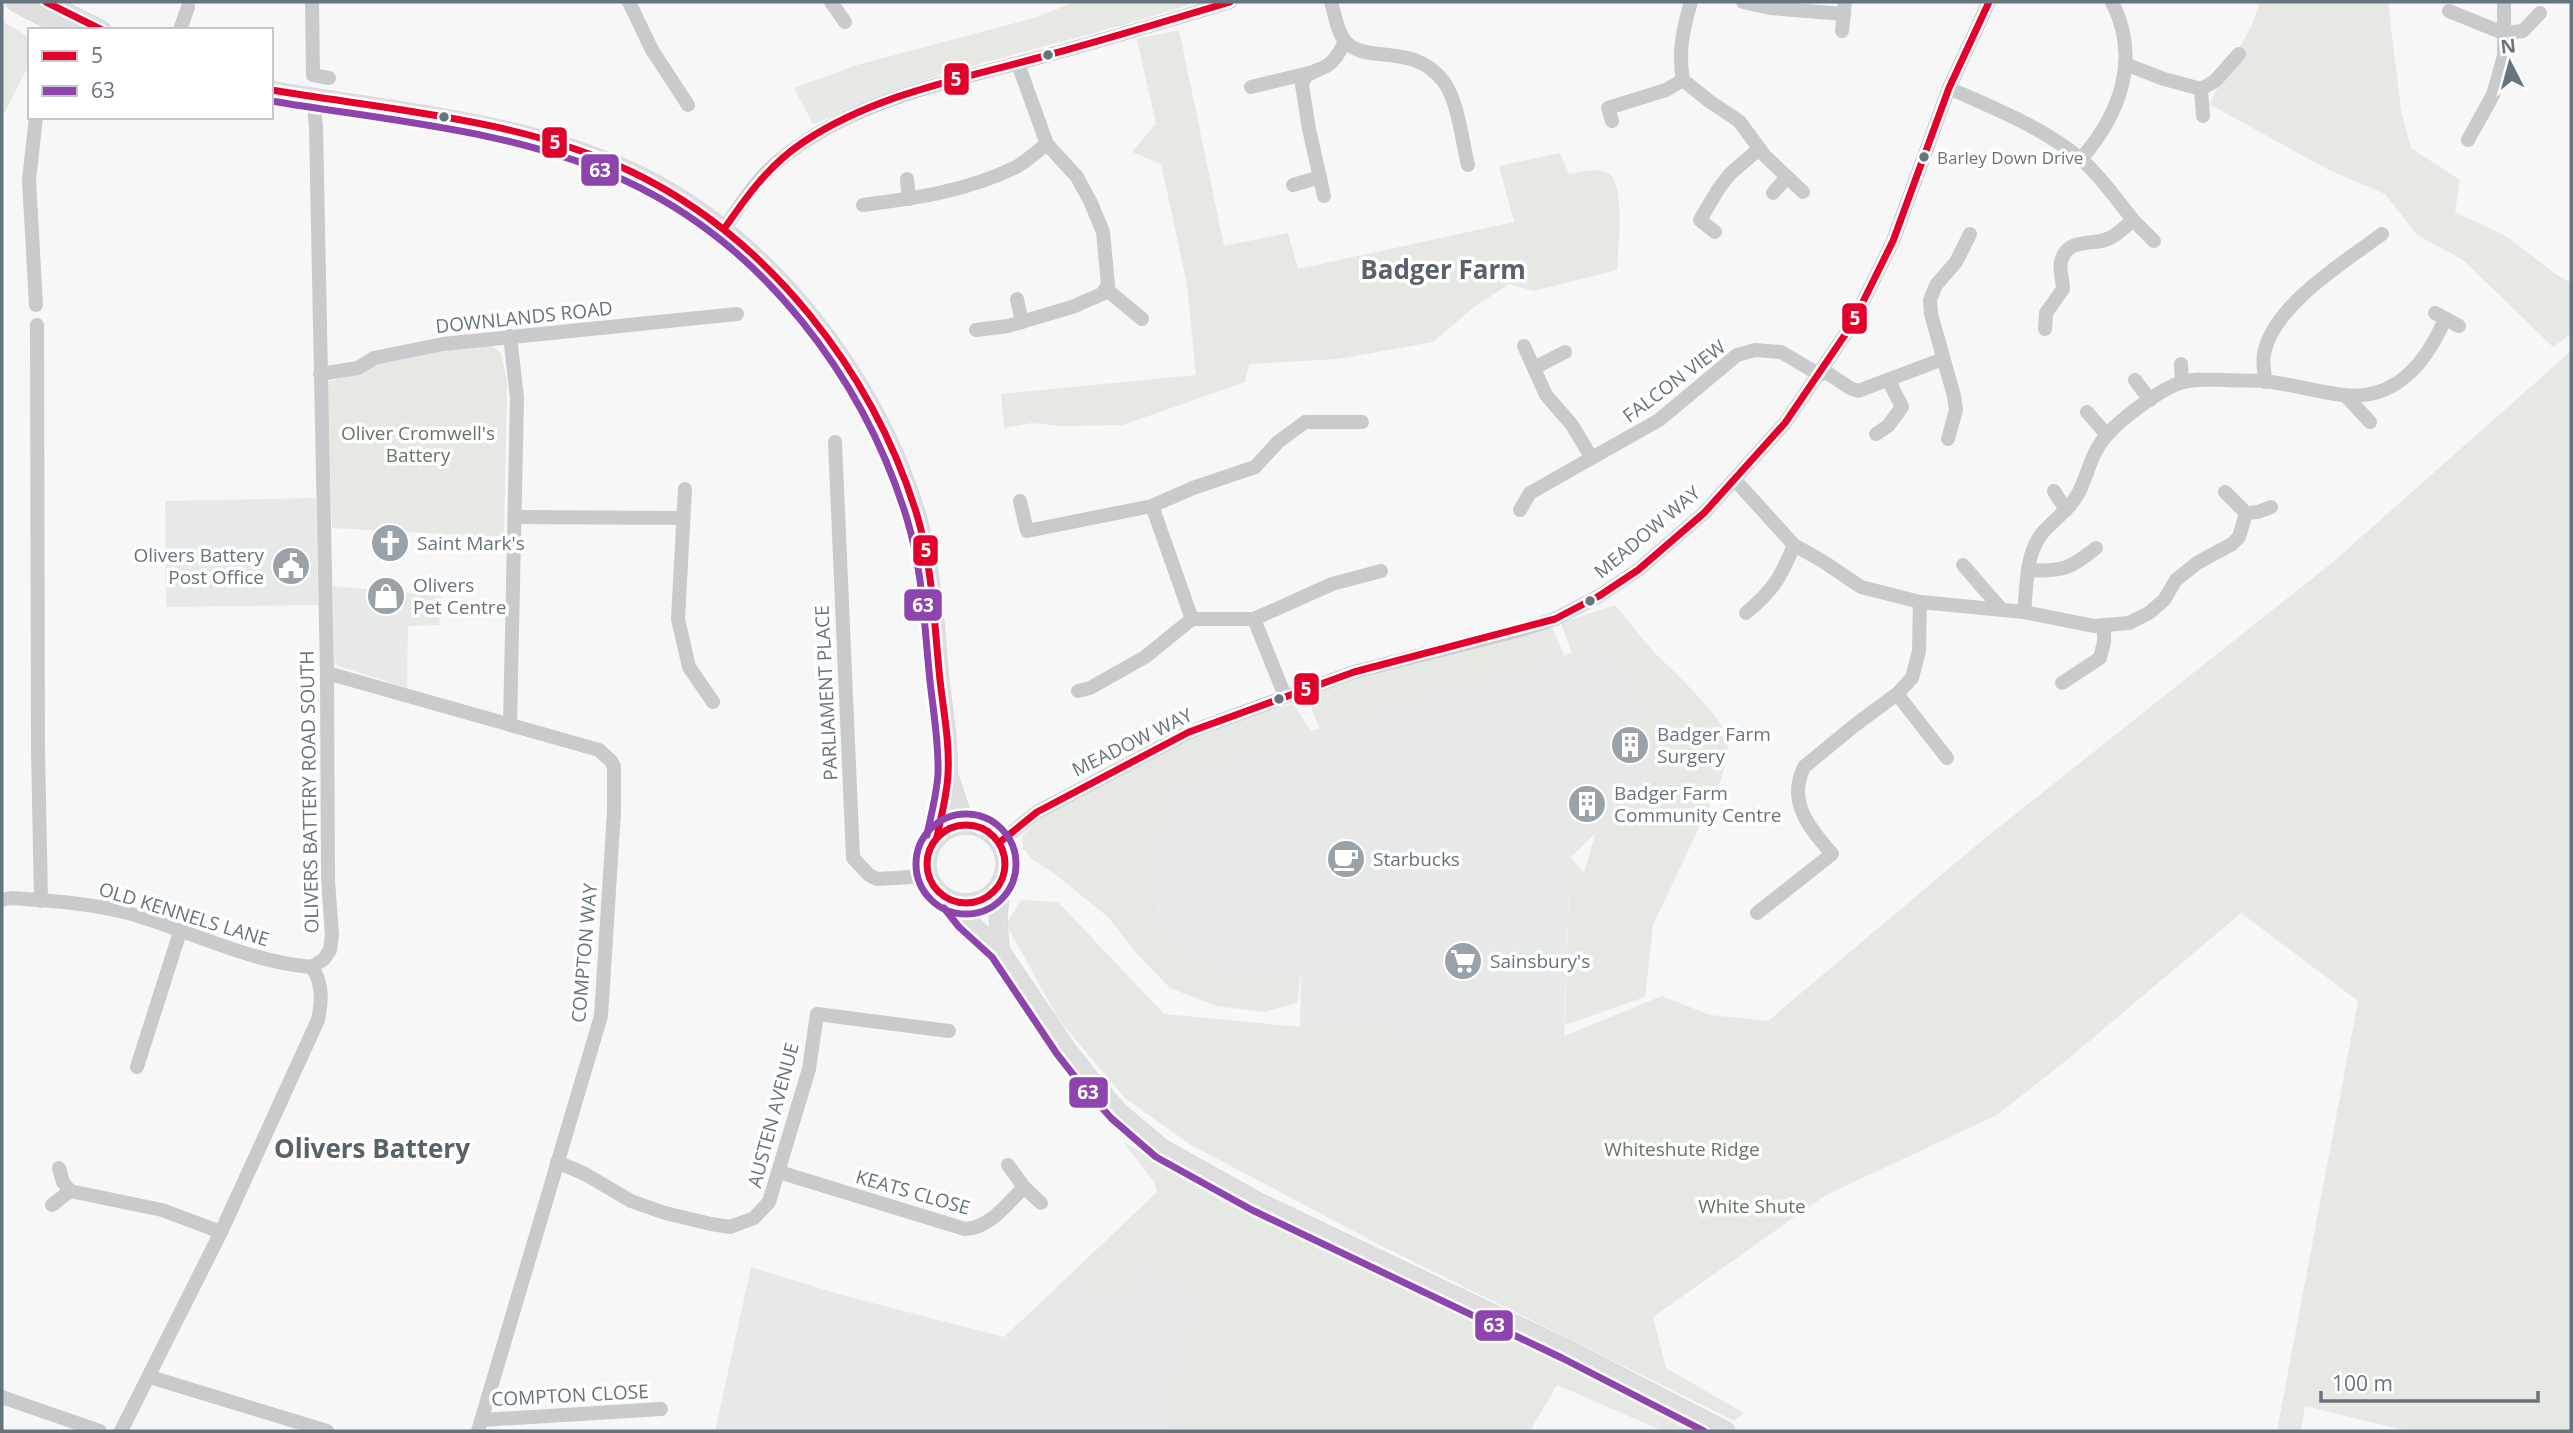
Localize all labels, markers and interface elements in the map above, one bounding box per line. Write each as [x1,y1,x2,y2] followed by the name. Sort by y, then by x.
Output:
[28,28,273,119] legend
[2475,28,2545,98] north arrow
[2499,32,2517,60] text: N
[91,41,103,69] text: 5
[1041,48,1055,62] unlabelled marker
[943,62,970,96] line badge: 5
[951,66,961,92] text: 5
[91,76,115,104] text: 63
[437,110,451,124] unlabelled marker
[541,126,568,159] line badge: 5
[550,129,560,155] text: 5
[1937,146,2083,169] place label: Barley Down Drive
[1917,150,1931,164] marker: Barley Down Drive
[580,153,620,187] line badge: 63
[589,157,611,183] text: 63
[1360,251,1526,287] district label: Badger Farm
[434,295,614,339] street label: DOWNLANDS ROAD
[1841,302,1868,335] line badge: 5
[1850,305,1860,331] text: 5
[1617,333,1731,428] street label: FALCON VIEW
[341,420,495,468] park label: Oliver Cromwell's Battery
[1589,480,1706,584] street label: MEADOW WAY
[369,522,411,564] church icon: Saint Mark's
[417,530,525,556] place label: Saint Mark's
[912,534,939,567] line badge: 5
[921,537,931,563] text: 5
[133,542,264,590] place label: Olivers Battery Post Office
[270,545,312,587] public building icon: Olivers Battery Post Office
[413,572,506,620] place label: Olivers Pet Centre
[365,575,407,617] shop icon: Olivers Pet Centre
[903,588,943,622] line badge: 63
[912,592,934,618] text: 63
[1583,594,1597,608] unlabelled marker
[808,605,844,781] street label: PARLIAMENT PLACE
[294,650,324,934] street label: OLIVERS BATTERY ROAD SOUTH
[1293,672,1320,706] line badge: 5
[1301,676,1311,702] text: 5
[1272,692,1286,706] unlabelled marker
[1067,701,1197,782] street label: MEADOW WAY
[1657,721,1771,769] place label: Badger Farm Surgery
[1609,724,1651,766] building icon: Badger Farm Surgery
[1614,780,1781,828] place label: Badger Farm Community Centre
[1566,783,1608,825] building icon: Badger Farm Community Centre
[1325,838,1367,880] cafe icon: Starbucks
[1373,846,1460,872] place label: Starbucks
[96,876,272,952] street label: OLD KENNELS LANE
[565,882,603,1024] street label: COMPTON WAY
[1442,940,1484,982] supermarket icon: Sainsbury's
[1490,948,1590,974] place label: Sainsbury's
[741,1040,805,1190] street label: AUSTEN AVENUE
[1068,1076,1109,1109] line badge: 63
[1077,1079,1099,1105] text: 63
[274,1130,470,1166] district label: Olivers Battery
[1604,1136,1760,1162] park label: Whiteshute Ridge
[853,1163,973,1221] street label: KEATS CLOSE
[1698,1193,1806,1219] park label: White Shute
[1474,1309,1514,1342] line badge: 63
[1483,1312,1505,1338] text: 63
[2321,1360,2538,1404] scale bar
[2332,1369,2393,1397] text: 100 m
[491,1378,649,1412] street label: COMPTON CLOSE

